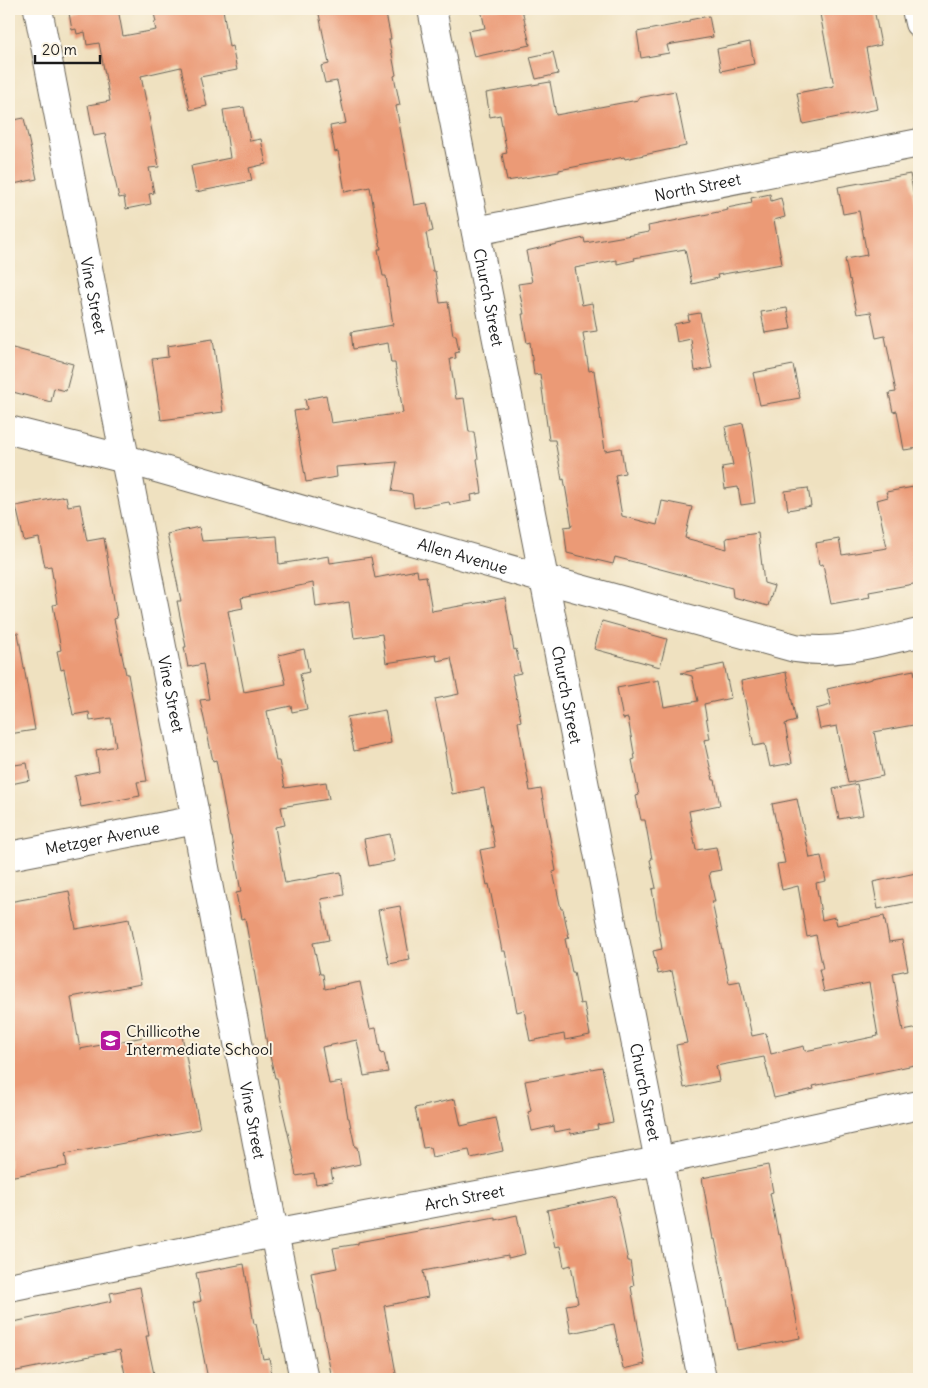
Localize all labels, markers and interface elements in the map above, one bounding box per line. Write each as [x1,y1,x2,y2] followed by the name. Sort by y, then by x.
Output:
[35,32,100,64] scale bar
[42,40,77,59] text: 20 m
[653,169,743,205] street label: North Street
[469,247,508,349] street label: Church Street
[76,255,111,336] street label: Vine Street
[415,533,510,578] street label: Allen Avenue
[547,644,586,746] street label: Church Street
[154,654,189,735] street label: Vine Street
[43,817,161,859] street label: Metzger Avenue
[126,1021,273,1059] place label: Chillicothe Intermediate School
[98,1028,122,1052] school or university icon: Chillicothe Intermediate School
[626,1041,665,1143] street label: Church Street
[236,1080,270,1161] street label: Vine Street
[423,1180,506,1215] street label: Arch Street

